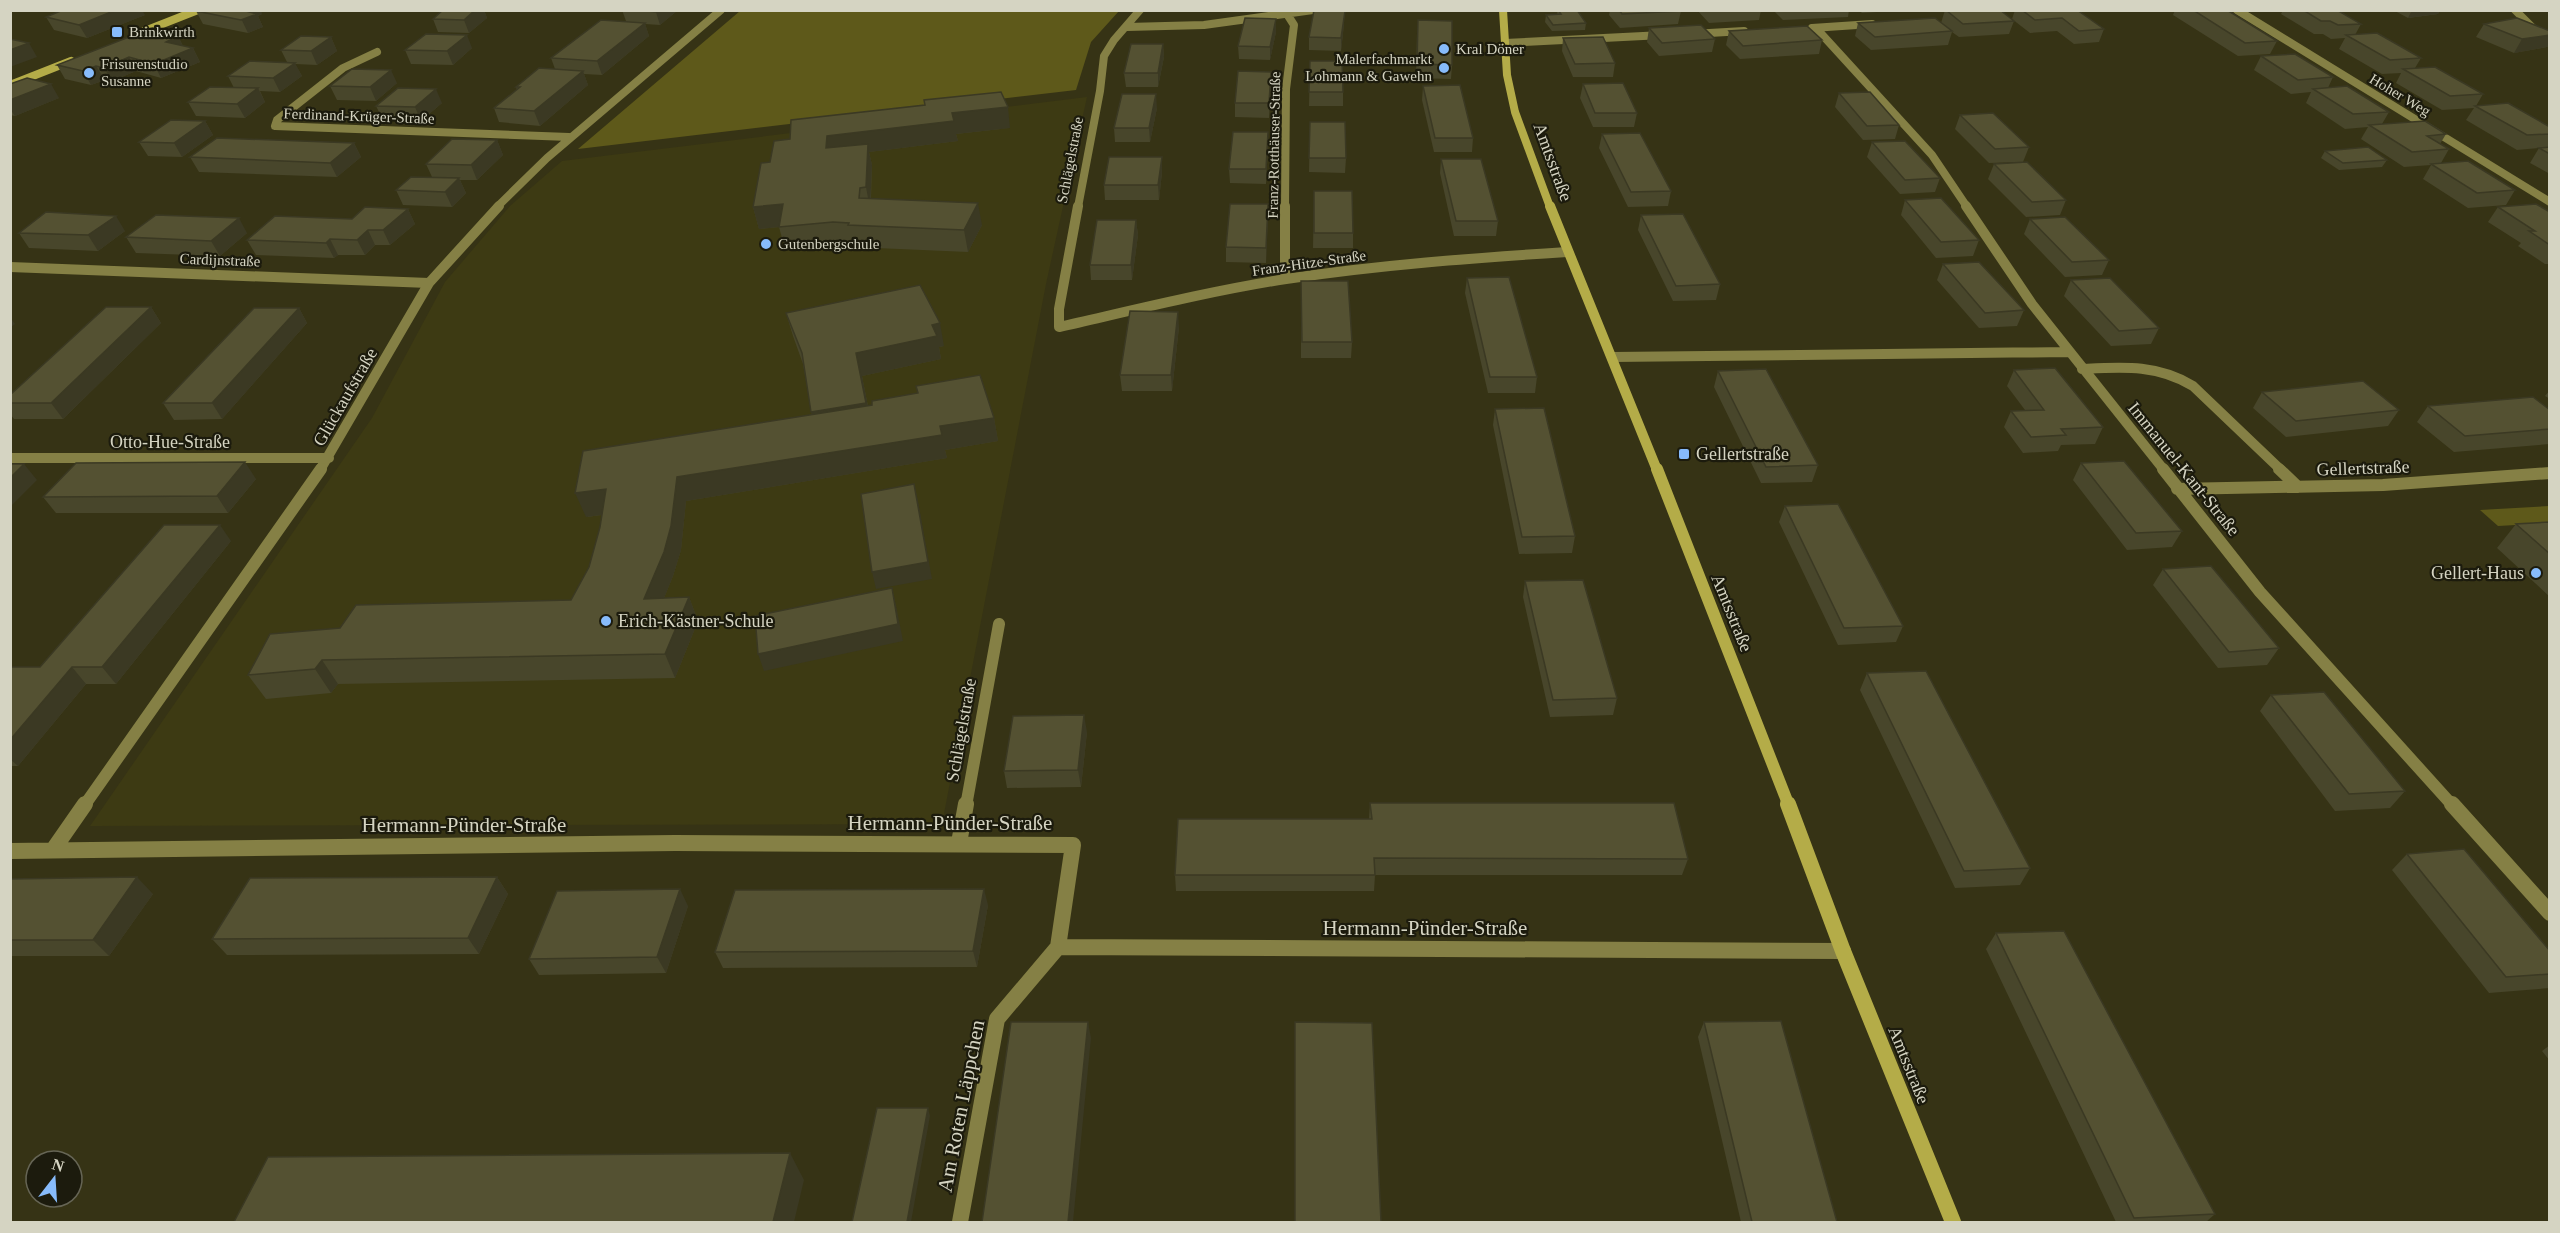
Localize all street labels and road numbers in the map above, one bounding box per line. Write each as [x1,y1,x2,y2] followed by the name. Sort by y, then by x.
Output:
[1265,71,1283,219] street label: Franz-Rotthäuser-Straße
[2367,71,2434,120] street label: Hoher Weg
[283,105,435,127] street label: Ferdinand-Krüger-Straße
[1054,115,1086,204] street label: Schlägelstraße
[1530,120,1576,204] street label: Amtsstraße
[1251,247,1367,279] street label: Franz-Hitze-Straße
[179,251,261,269] street label: Cardijnstraße
[309,344,381,450] street label: Glückaufstraße
[2124,398,2244,540] street label: Immanuel-Kant-Straße
[110,432,230,452] street label: Otto-Hue-Straße
[2316,456,2410,480] street label: Gellertstraße
[1707,571,1757,655] street label: Amtsstraße
[942,677,980,783] street label: Schlägelstraße
[848,811,1052,835] street label: Hermann-Pünder-Straße
[362,813,566,837] street label: Hermann-Pünder-Straße
[1323,916,1527,940] street label: Hermann-Pünder-Straße
[933,1017,990,1194] street label: Am Roten Läppchen
[1884,1023,1934,1107] street label: Amtsstraße

